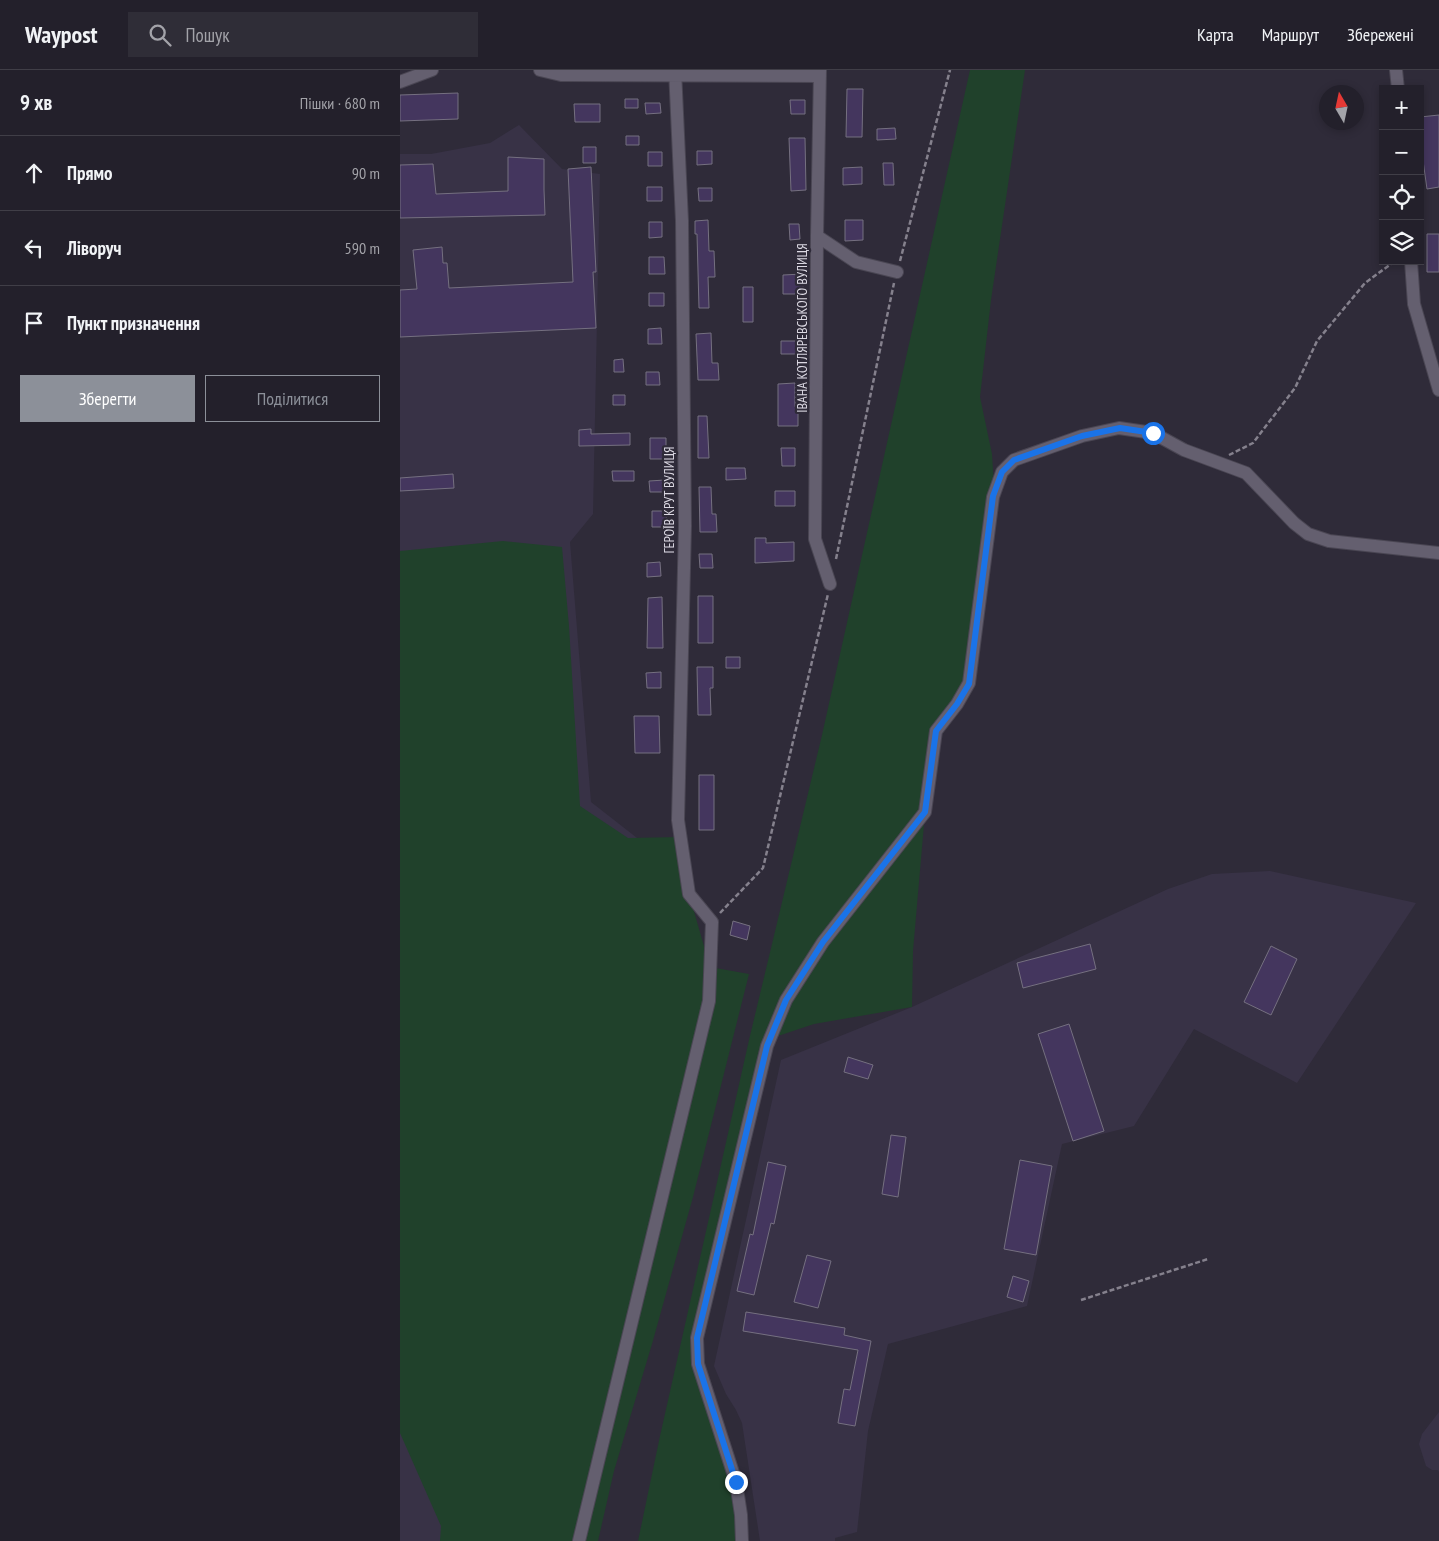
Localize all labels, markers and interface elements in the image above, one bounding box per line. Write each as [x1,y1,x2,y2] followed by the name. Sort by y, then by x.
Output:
[128,12,478,57] search box
[25,19,98,50] text: Waypost
[146,21,174,49] icon: search
[186,23,230,47] text: Пошук
[1197,23,1234,46] text: Карта
[1262,23,1319,46] text: Маршрут
[1347,23,1414,46] text: Збережені
[1319,85,1364,130] north arrow
[1379,85,1424,265] map controls
[1379,85,1424,130] button: +
[20,89,52,116] text: 9 хв
[300,93,380,113] text: Пішки · 680 m
[1379,130,1424,175] button: −
[20,159,48,187] icon: ahead
[67,161,112,185] text: Прямо
[352,163,380,183] text: 90 m
[1379,175,1424,220] button: locate
[1379,220,1424,265] button: layers
[20,234,48,262] icon: left
[67,236,121,260] text: Ліворуч
[345,238,380,258] text: 590 m
[793,243,811,413] street label: ІВАНА КОТЛЯРЕВСЬКОГО ВУЛИЦЯ
[20,309,48,337] icon: arrive
[67,311,200,335] text: Пункт призначення
[20,375,195,422] button: Зберегти
[205,375,380,422] button: Поділитися
[1142,422,1165,445] route start
[660,446,678,554] street label: ГЕРОЇВ КРУТ ВУЛИЦЯ
[725,1471,748,1494] route end

